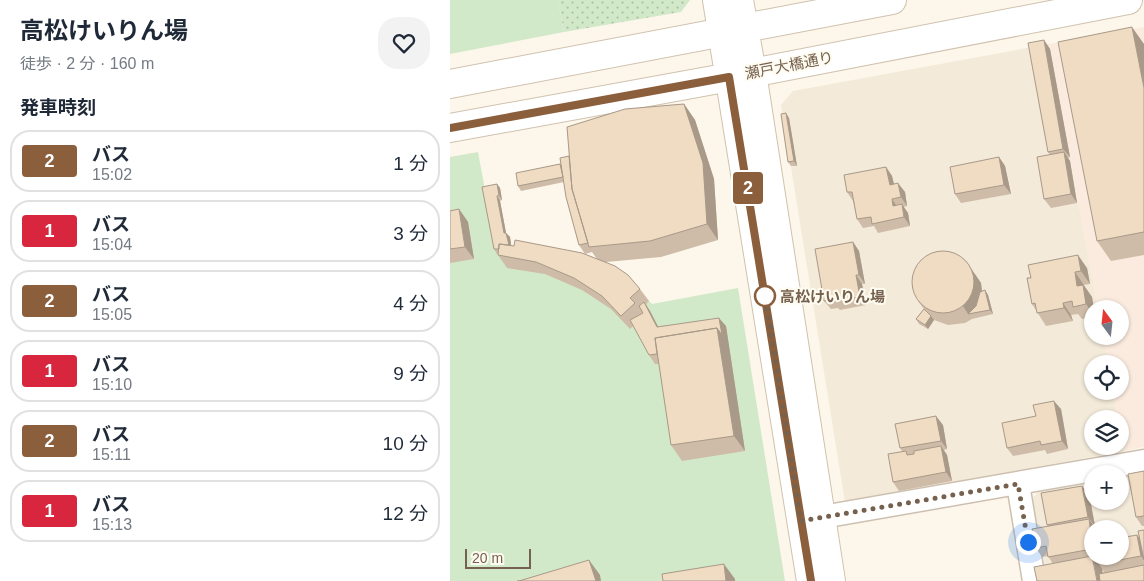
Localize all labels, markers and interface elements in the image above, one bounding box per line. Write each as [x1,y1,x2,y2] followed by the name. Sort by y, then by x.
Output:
[20,17,188,44] text: 高松けいりん場
[378,17,430,69] button: heart
[743,48,835,82] street label: 瀬戸大橋通り
[20,55,154,72] text: 徒歩 · 2 分 · 160 m
[20,97,96,118] text: 発車時刻
[92,144,130,165] text: バス
[44,151,55,171] text: 2
[393,153,428,174] text: 1 分
[92,166,132,183] text: 15:02
[732,172,764,204] line badge: 2
[743,178,753,198] text: 2
[92,214,130,235] text: バス
[44,221,55,241] text: 1
[393,223,428,244] text: 3 分
[92,236,132,253] text: 15:04
[92,284,130,305] text: バス
[754,285,776,307] marker: 高松けいりん場
[780,288,885,305] place label: 高松けいりん場
[44,291,55,311] text: 2
[393,293,428,314] text: 4 分
[1084,300,1129,345] north arrow
[1084,300,1129,565] map controls
[92,306,132,323] text: 15:05
[92,354,130,375] text: バス
[1084,355,1129,400] button: locate
[44,361,55,381] text: 1
[393,363,428,384] text: 9 分
[92,376,132,393] text: 15:10
[1084,410,1129,455] button: layers
[92,424,130,445] text: バス
[44,431,55,451] text: 2
[383,433,428,454] text: 10 分
[92,446,131,463] text: 15:11
[1084,465,1129,510] button: +
[92,494,130,515] text: バス
[44,501,55,521] text: 1
[383,503,428,524] text: 12 分
[92,516,132,533] text: 15:13
[1084,520,1129,565] button: −
[1016,530,1041,555] your location
[465,546,531,569] scale bar
[472,550,503,566] text: 20 m

